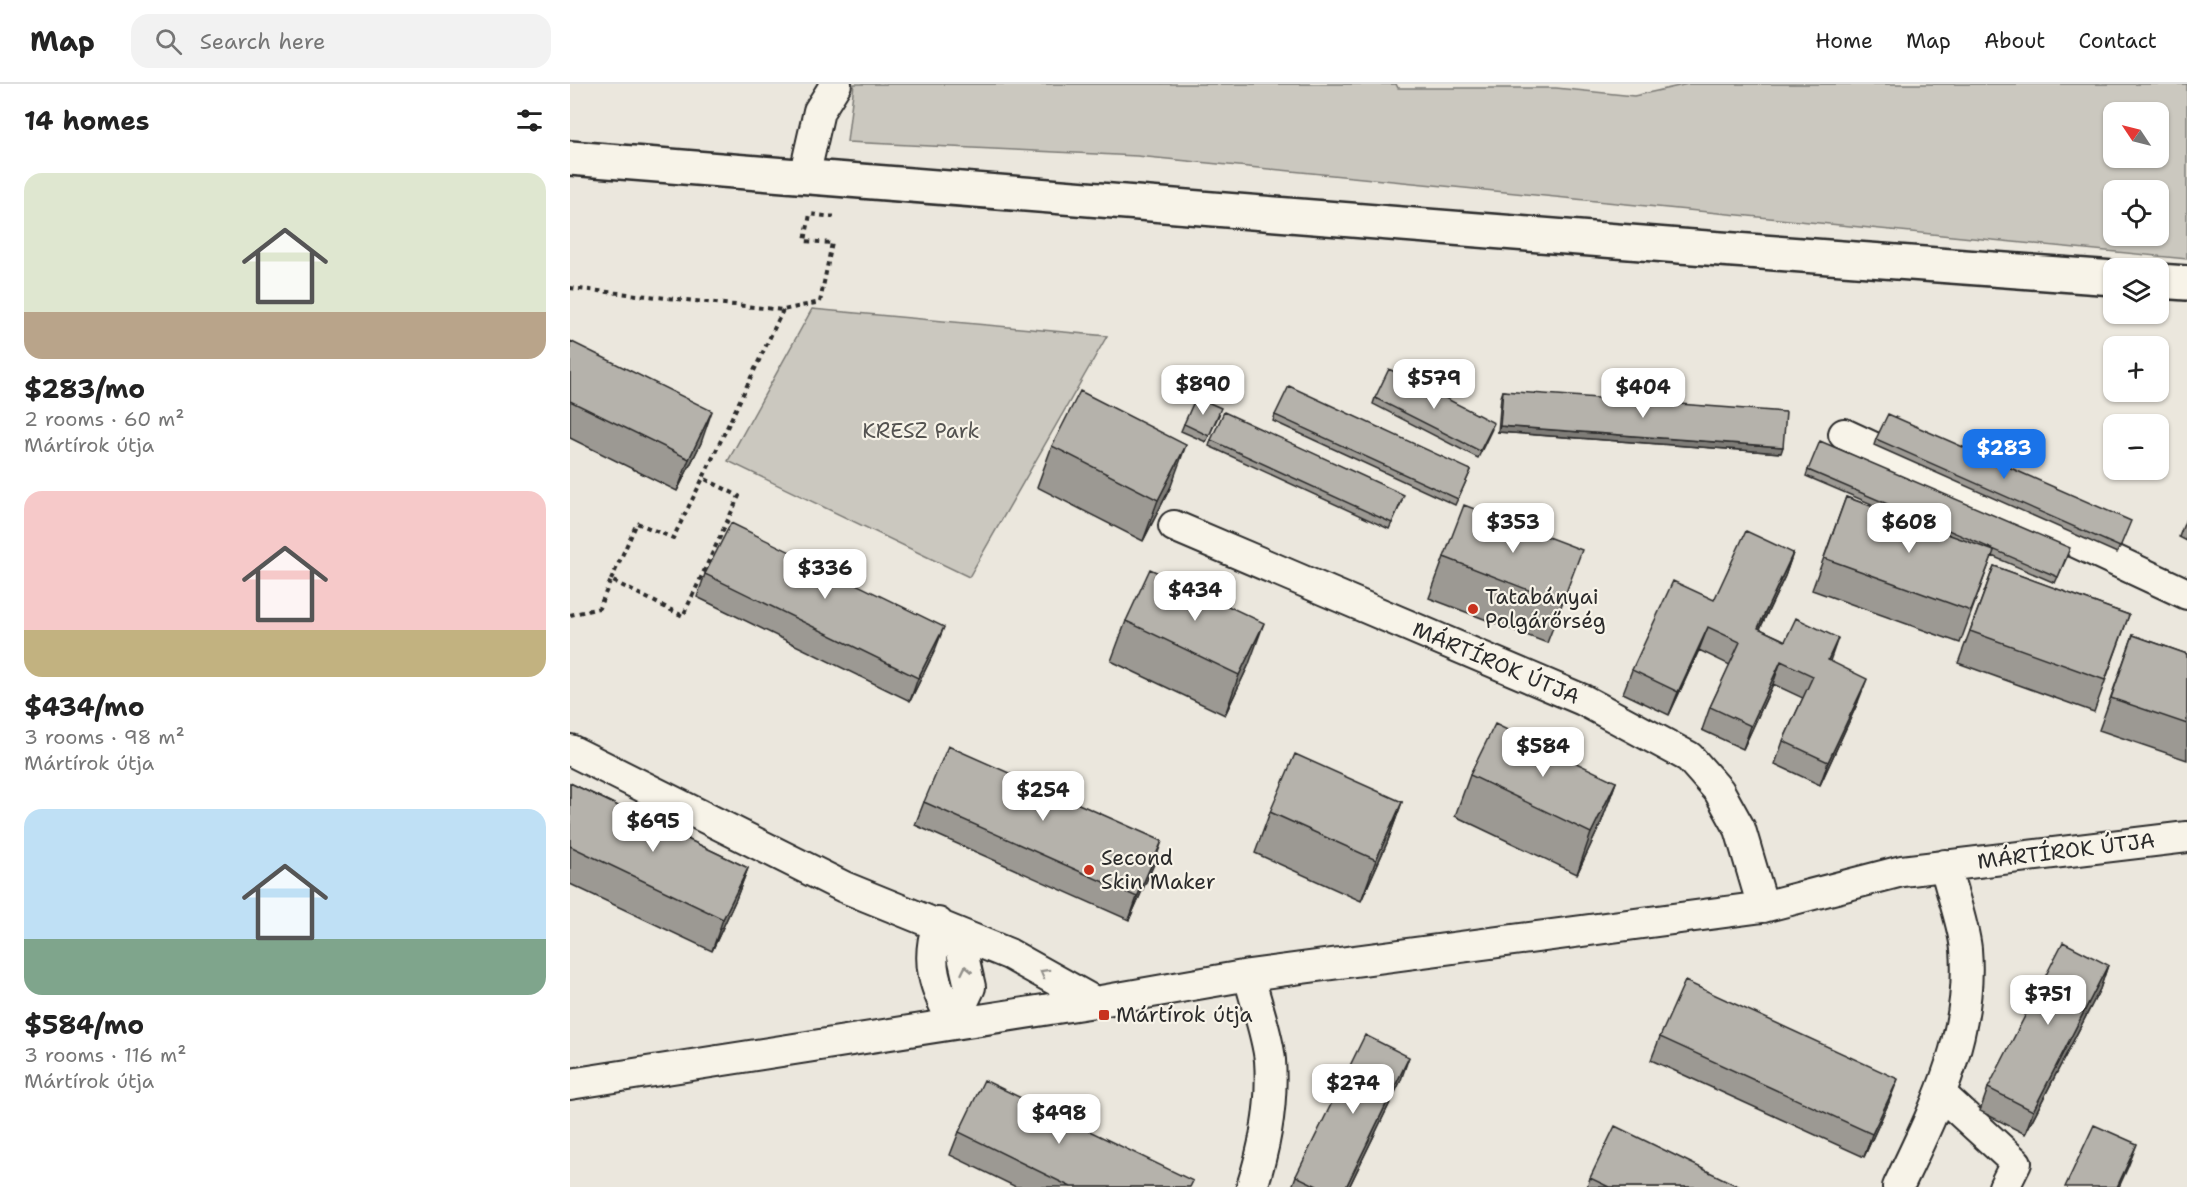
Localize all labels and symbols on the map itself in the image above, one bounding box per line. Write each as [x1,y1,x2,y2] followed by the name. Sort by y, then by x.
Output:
[2103,102,2169,168] north arrow
[1398,359,1470,410] pin: $579
[1167,365,1239,416] pin: $890
[1607,368,1679,419] pin: $404
[862,417,980,445] park label: KRESZ Park
[1968,429,2040,480] pin: $283
[1477,503,1549,554] pin: $353
[1873,503,1945,554] pin: $608
[789,549,861,600] pin: $336
[1159,571,1231,622] pin: $434
[1485,583,1606,635] place label: Tatabányai Polgárőrség
[1466,602,1480,616] marker: Tatabányai Polgárőrség
[1408,614,1584,711] street label: MÁRTÍROK ÚTJA
[1507,727,1579,778] pin: $584
[1007,771,1079,822] pin: $254
[617,802,689,853] pin: $695
[1975,825,2156,876] street label: MÁRTÍROK ÚTJA
[1101,844,1216,896] place label: Second Skin Maker
[1082,863,1096,877] marker: Second Skin Maker
[960,965,973,975] one-way arrow
[1040,969,1050,981] one-way arrow
[2012,975,2084,1026] pin: $751
[1116,1001,1253,1029] place label: Mártírok útja
[1097,1008,1111,1022] marker: Mártírok útja
[1317,1064,1389,1115] pin: $274
[1023,1094,1095,1145] pin: $498

